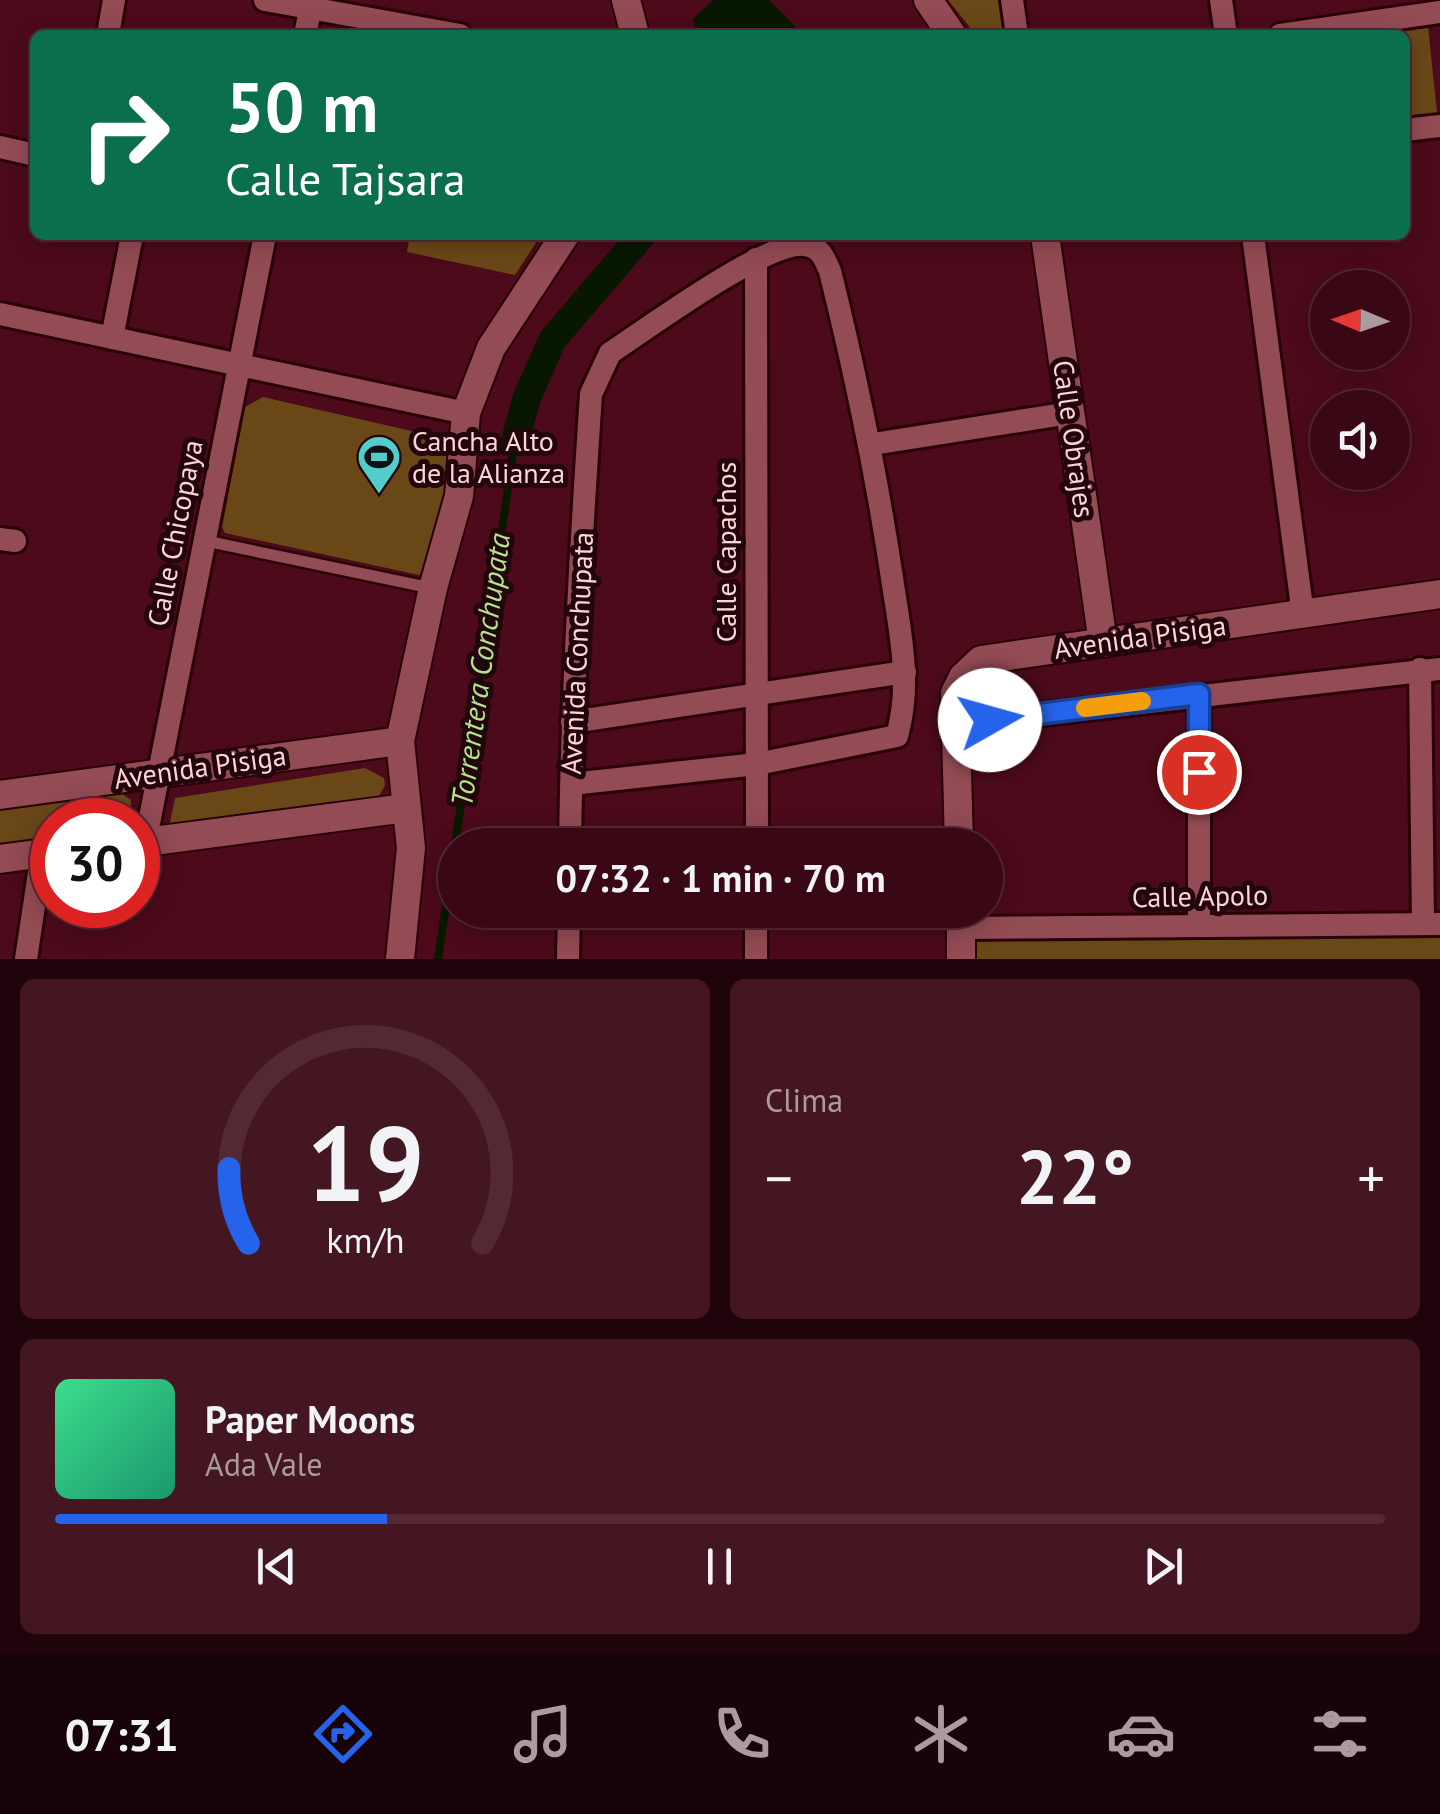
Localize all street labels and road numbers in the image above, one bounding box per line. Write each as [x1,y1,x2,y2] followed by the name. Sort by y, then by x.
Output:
[1045,358,1104,520] street label: Calle Obrajes
[138,436,211,629] street label: Calle Chicopaya
[707,462,744,642] street label: Calle Capachos
[552,531,601,775] street label: Avenida Conchupata
[1051,606,1228,667] street label: Avenida Pisiga
[111,736,288,797] street label: Avenida Pisiga
[1132,876,1268,915] street label: Calle Apolo

